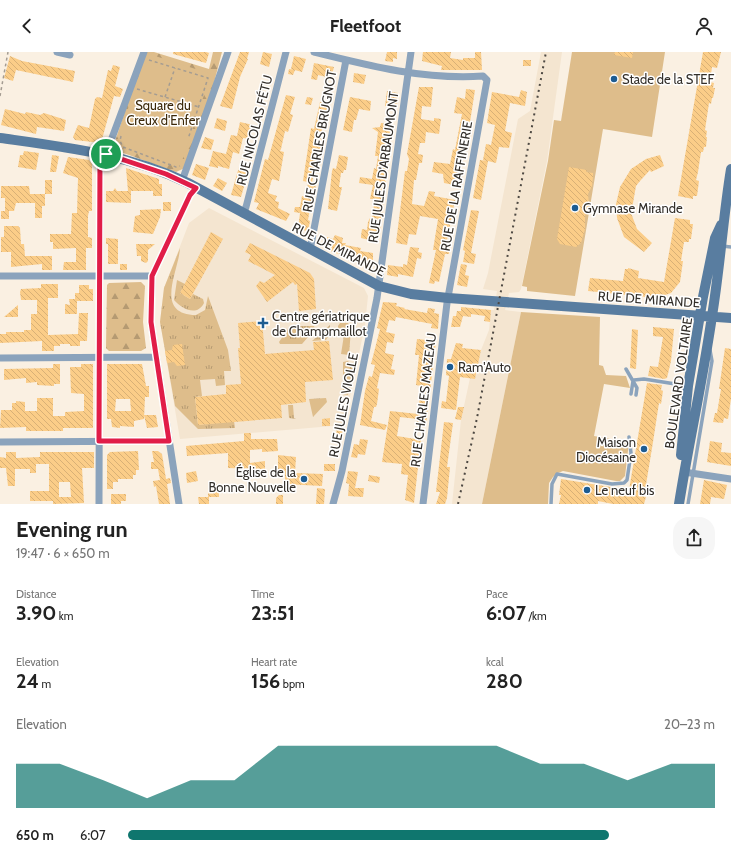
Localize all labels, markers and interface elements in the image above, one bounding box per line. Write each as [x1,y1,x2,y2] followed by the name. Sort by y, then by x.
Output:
[16,15,38,37] icon: back
[330,15,401,37] text: Fleetfoot
[693,15,715,37] icon: person
[299,69,339,213] street label: RUE CHARLES BRUGNOT
[622,71,715,87] place label: Stade de la STEF
[232,73,275,187] street label: RUE NICOLAS FÉTU
[609,74,619,84] marker: Stade de la STEF
[364,90,402,244] street label: RUE JULES D'ARBAUMONT
[126,97,200,128] park label: Square du Creux d'Enfer
[437,120,475,252] street label: RUE DE LA RAFFINERIE
[89,137,123,171] pin
[95,143,117,165] icon: arrive
[583,200,683,216] place label: Gymnase Mirande
[570,203,580,213] marker: Gymnase Mirande
[290,219,388,279] street label: RUE DE MIRANDE
[597,287,701,311] street label: RUE DE MIRANDE
[272,308,370,339] place label: Centre gériatrique de Champmaillot
[661,316,695,450] street label: BOULEVARD VOLTAIRE
[257,317,269,329] marker: Centre gériatrique de Champmaillot
[407,332,439,468] street label: RUE CHARLES MAZEAU
[325,352,361,458] street label: RUE JULES VIOLLE
[458,359,511,375] place label: Ram'Auto
[445,362,455,372] marker: Ram'Auto
[576,434,636,465] place label: Maison Diocésaine
[639,444,649,454] marker: Maison Diocésaine
[208,463,297,495] place label: Église de la Bonne Nouvelle
[299,474,309,484] marker: Église de la Bonne Nouvelle
[595,482,655,498] place label: Le neuf bis
[582,485,592,495] marker: Le neuf bis
[16,516,128,543] text: Evening run
[673,517,715,559] button: share
[16,545,110,561] text: 19:47 · 6 × 650 m
[16,587,57,601] text: Distance
[251,587,274,601] text: Time
[486,587,508,601] text: Pace
[16,601,56,625] text: 3.90
[251,601,295,625] text: 23:51
[486,601,526,625] text: 6:07
[56,609,73,623] text: km
[526,609,547,623] text: /km
[16,655,59,669] text: Elevation
[251,655,297,669] text: Heart rate
[486,655,504,669] text: kcal
[16,669,39,693] text: 24
[251,669,280,693] text: 156
[486,669,523,693] text: 280
[39,677,51,691] text: m
[280,677,305,691] text: bpm
[16,716,67,732] text: Elevation
[664,716,715,732] text: 20–23 m
[16,827,54,843] text: 650 m
[80,827,106,843] text: 6:07

